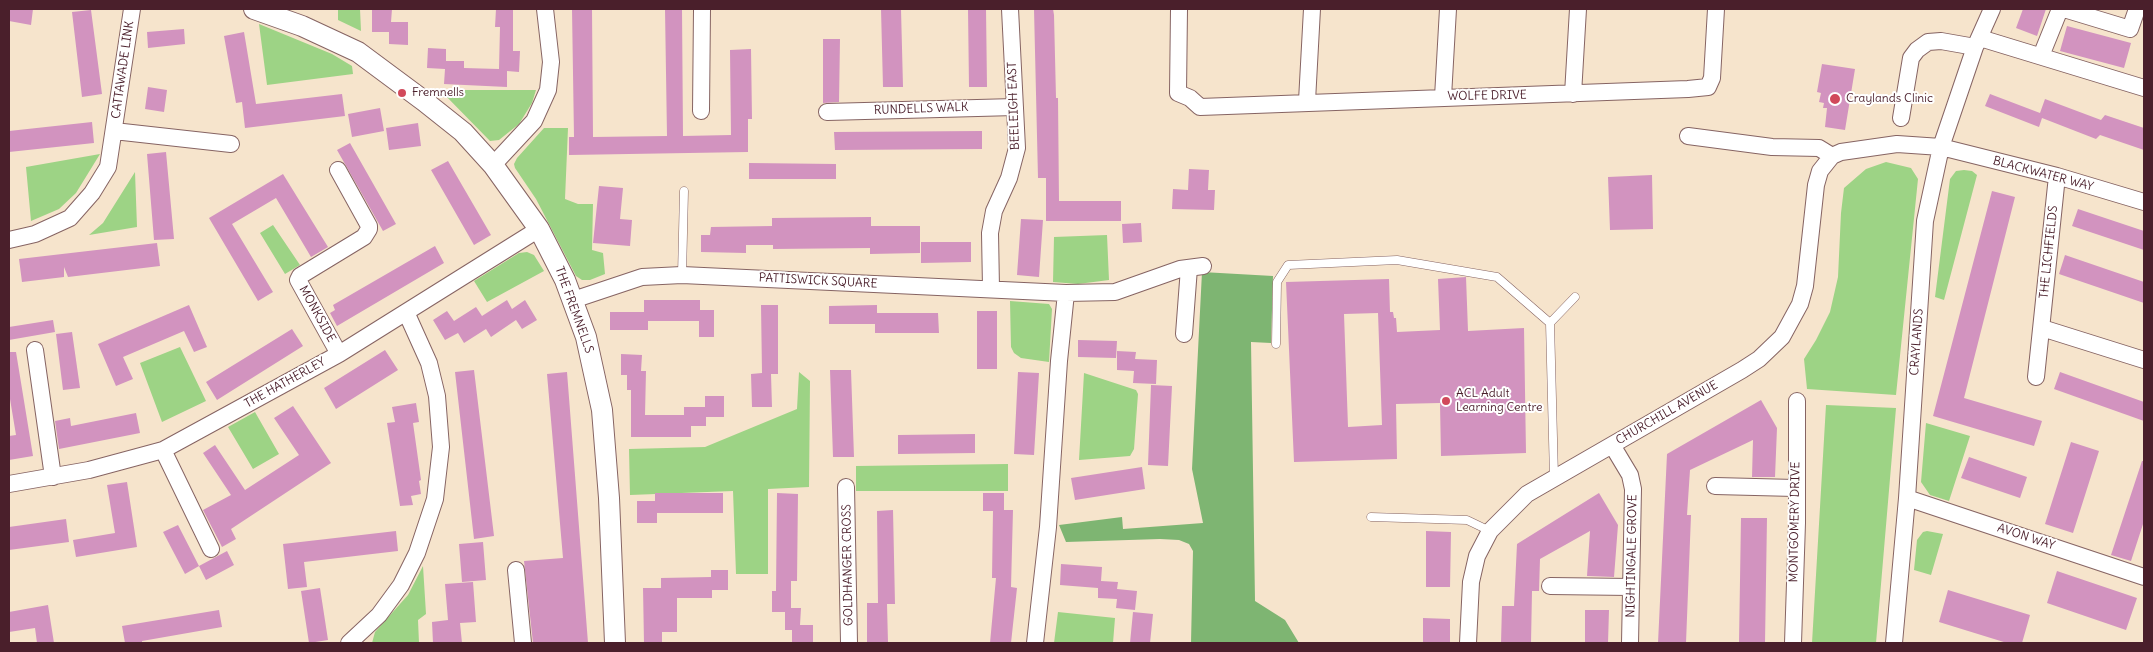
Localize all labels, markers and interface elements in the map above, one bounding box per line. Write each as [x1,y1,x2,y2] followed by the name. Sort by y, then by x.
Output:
[109,20,137,120] street label: CATTAWADE LINK
[1005,62,1023,150] street label: BEELEIGH EAST
[412,86,464,100] place label: Fremnells
[396,87,408,99] marker: Fremnells
[1447,88,1527,104] street label: WOLFE DRIVE
[1828,92,1842,106] marker: Craylands Clinic
[1846,92,1933,106] place label: Craylands Clinic
[874,100,968,118] street label: RUNDELLS WALK
[1991,154,2095,194] street label: BLACKWATER WAY
[2037,205,2061,299] street label: THE LICHFIELDS
[552,265,596,355] street label: THE FREMNELLS
[758,271,878,291] street label: PATTISWICK SQUARE
[296,283,338,345] street label: MONKSIDE
[1907,308,1927,376] street label: CRAYLANDS
[242,355,328,411] street label: THE HATHERLEY
[1614,378,1720,448] street label: CHURCHILL AVENUE
[1456,387,1542,415] place label: ACL Adult Learning Centre
[1440,395,1452,407] marker: ACL Adult Learning Centre
[1787,461,1803,583] street label: MONTGOMERY DRIVE
[1624,494,1640,618] street label: NIGHTINGALE GROVE
[840,504,856,626] street label: GOLDHANGER CROSS
[1995,521,2057,553] street label: AVON WAY

